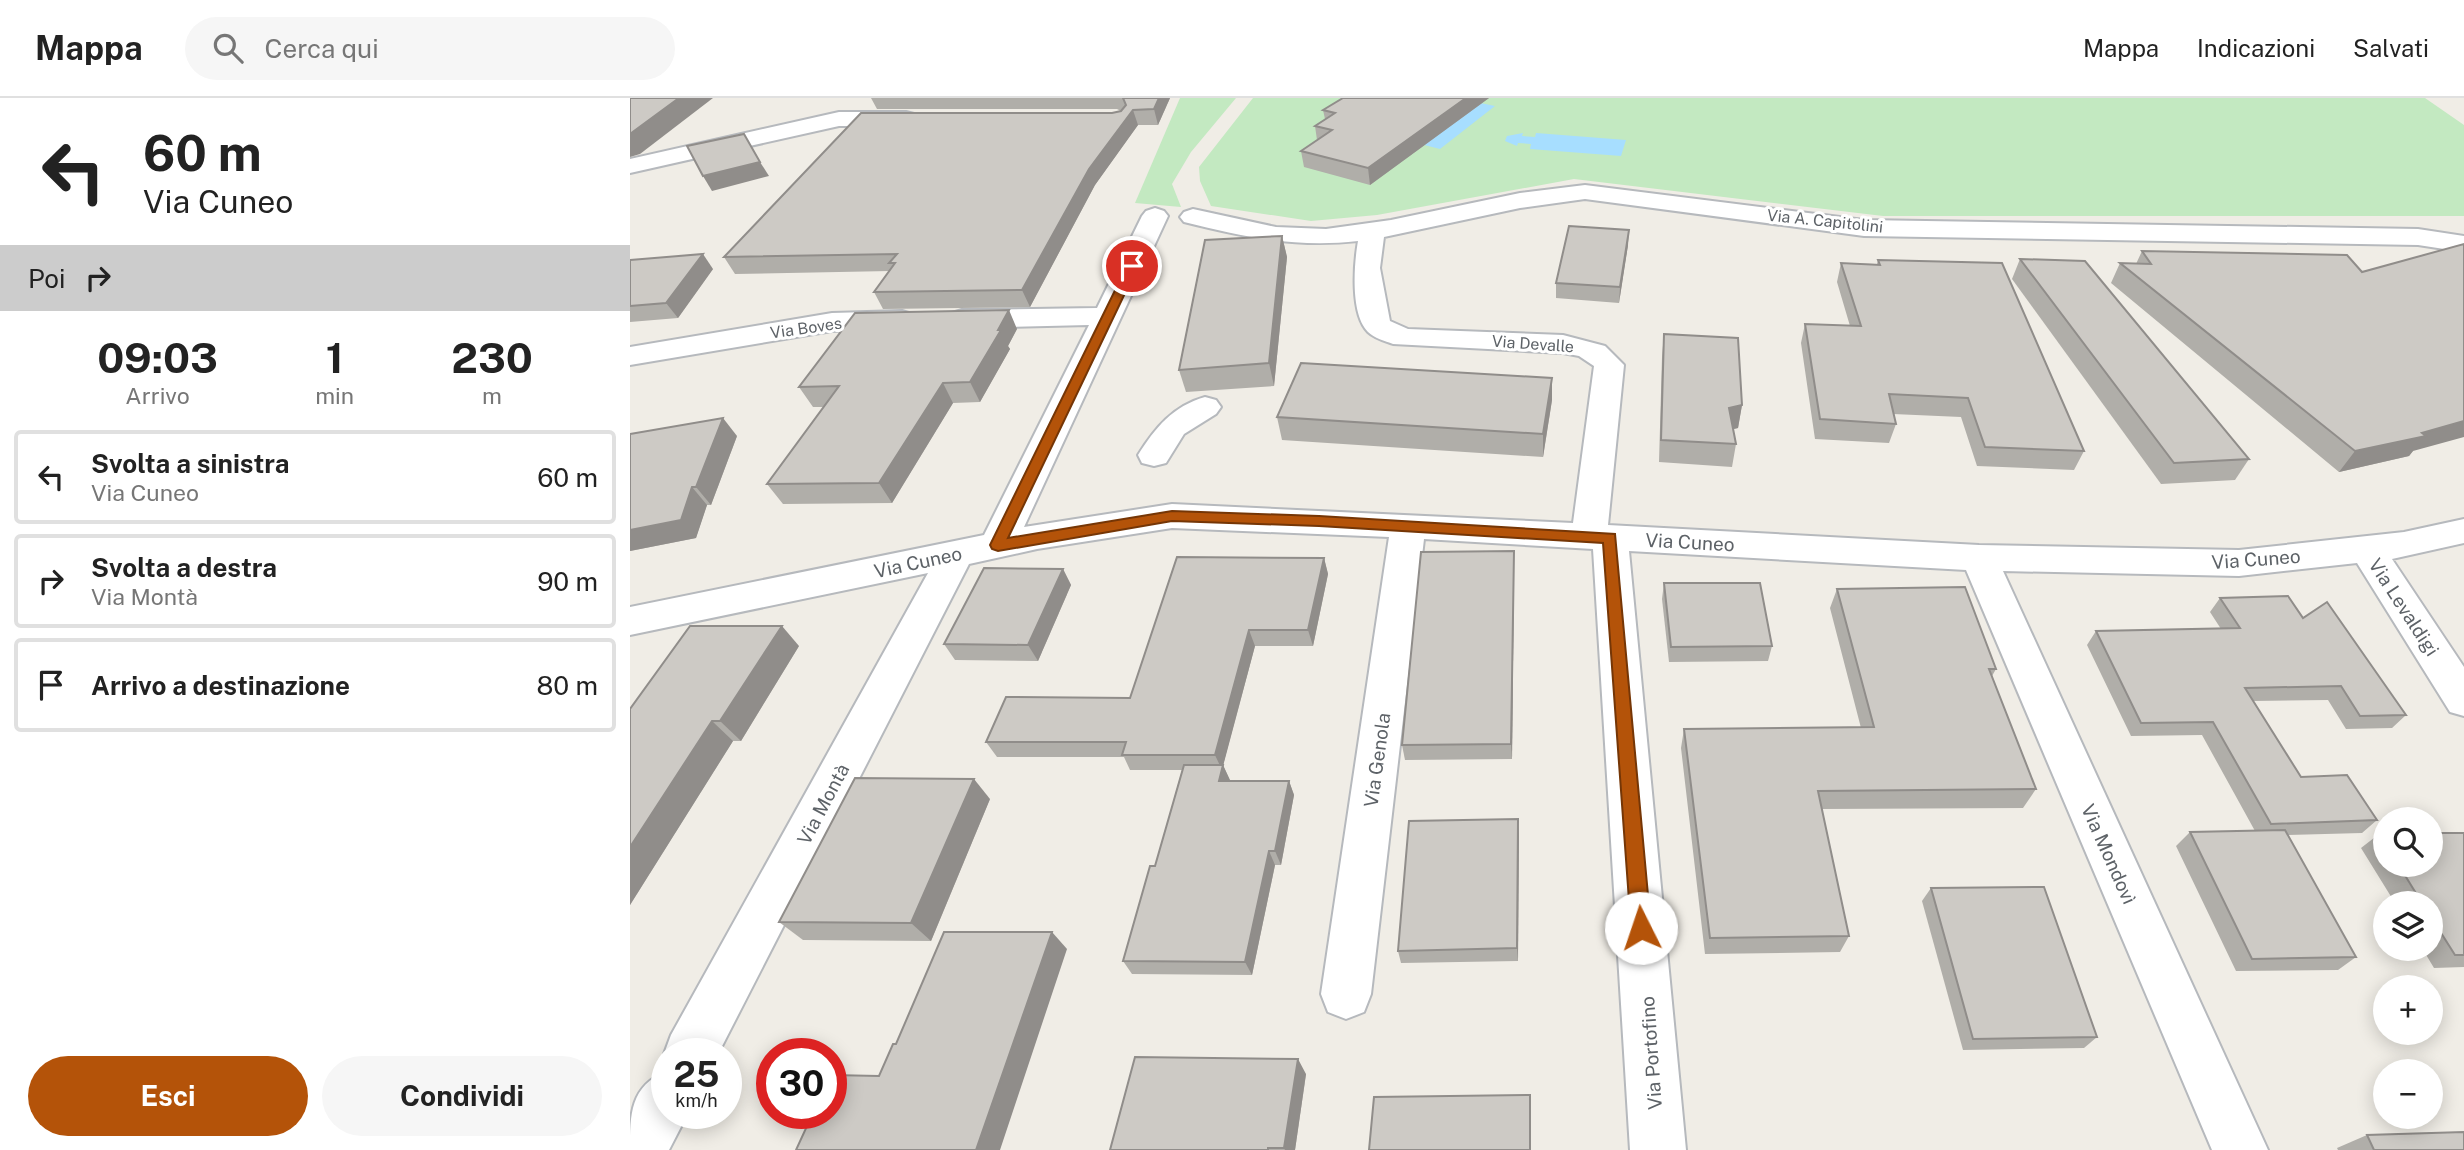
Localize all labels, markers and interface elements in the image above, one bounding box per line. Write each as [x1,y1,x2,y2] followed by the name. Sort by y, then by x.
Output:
[185,17,675,80] search box
[35,29,143,67] text: Mappa
[209,29,247,67] icon: search
[265,33,379,64] text: Cerca qui
[2083,34,2159,62] text: Mappa
[2197,34,2315,62] text: Indicazioni
[2353,34,2429,62] text: Salvati
[143,124,262,182] text: 60 m
[28,126,119,217] icon: left
[143,183,293,220] text: Via Cuneo
[1766,205,1884,237] street label: Via A. Capitolini
[1102,236,1162,296] pin
[1113,247,1151,285] icon: arrive
[79,259,117,297] icon: right
[28,263,65,294] text: Poi
[769,314,843,342] street label: Via Boves
[1491,332,1575,356] street label: Via Devalle
[97,333,218,382] text: 09:03
[326,333,344,382] text: 1
[451,333,533,382] text: 230
[125,382,190,409] text: Arrivo
[315,382,354,409] text: min
[482,382,502,409] text: m
[91,448,289,479] text: Svolta a sinistra
[32,458,70,496] icon: left
[537,462,598,493] text: 60 m
[91,479,199,506] text: Via Cuneo
[1645,529,1735,555] street label: Via Cuneo
[872,542,964,582] street label: Via Cuneo
[2211,545,2301,573] street label: Via Cuneo
[91,552,277,583] text: Svolta a destra
[2364,554,2444,660] street label: Via Levaldigi
[32,562,70,600] icon: right
[537,566,598,597] text: 90 m
[91,583,198,610] text: Via Montà
[32,666,70,704] icon: arrive
[91,670,350,701] text: Arrivo a destinazione
[537,670,598,701] text: 80 m
[1359,711,1395,809] street label: Via Genola
[793,760,853,848] street label: Via Montà
[2077,801,2141,907] street label: Via Mondovì
[2373,807,2443,1129] map controls
[2373,807,2443,877] button: search
[1604,891,1678,965] position arrow
[2373,891,2443,961] button: layers
[2373,975,2443,1045] button: +
[1636,995,1666,1111] street label: Via Portofino
[756,1038,847,1129] speed limit sign: 30
[674,1054,719,1095] text: 25
[28,1056,308,1136] button: Esci
[322,1056,602,1136] button: Condividi
[2373,1059,2443,1129] button: −
[675,1090,718,1111] text: km/h

